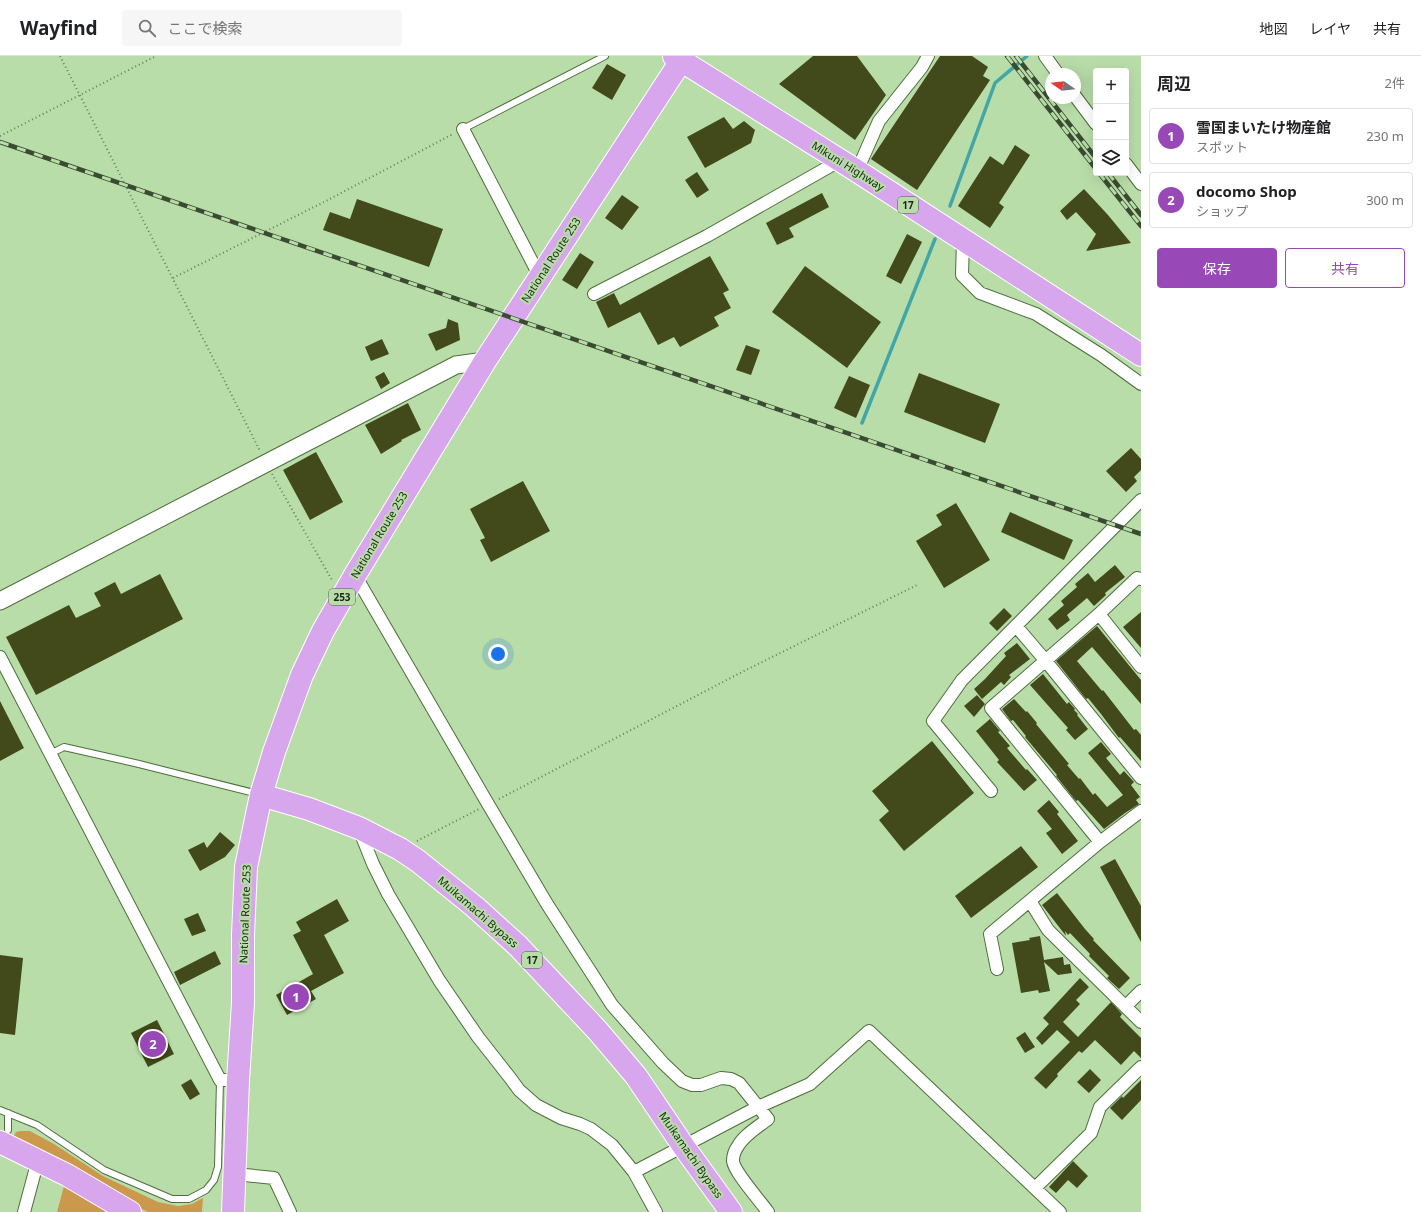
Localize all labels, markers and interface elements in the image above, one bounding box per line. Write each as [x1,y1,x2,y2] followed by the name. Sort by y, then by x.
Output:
[122,10,402,46] search box
[20,15,98,41] text: Wayfind
[136,17,158,39] icon: search
[168,18,243,38] text: ここで検索
[1259,19,1287,38] text: 地図
[1309,19,1351,38] text: レイヤ
[1373,19,1401,38] text: 共有
[1045,68,1081,104] north arrow
[1093,68,1129,176] map controls
[1093,68,1129,104] button: +
[1157,72,1191,95] text: 周辺
[1385,74,1405,92] text: 2件
[1093,104,1129,140] button: −
[1196,117,1331,137] text: 雪国まいたけ物産館
[1167,127,1175,145] text: 1
[1366,127,1404,145] text: 230 m
[809,137,888,194] street label: Mikuni Highway
[1196,138,1248,156] text: スポット
[1093,140,1129,176] button: layers
[1196,181,1297,201] text: docomo Shop
[1167,191,1175,209] text: 2
[1366,191,1404,209] text: 300 m
[898,197,918,213] road number: 17
[1196,202,1248,220] text: ショップ
[517,214,584,305] street label: National Route 253
[1157,248,1277,288] button: 保存
[1285,248,1405,288] button: 共有
[347,489,410,581] street label: National Route 253
[329,589,355,605] road number: 253
[488,644,508,664] your location
[235,864,254,964] street label: National Route 253
[435,872,522,951] street label: Muikamachi Bypass
[522,952,542,968] road number: 17
[283,982,309,1012] pin: 1
[140,1029,166,1059] pin: 2
[656,1109,727,1201] street label: Muikamachi Bypass

